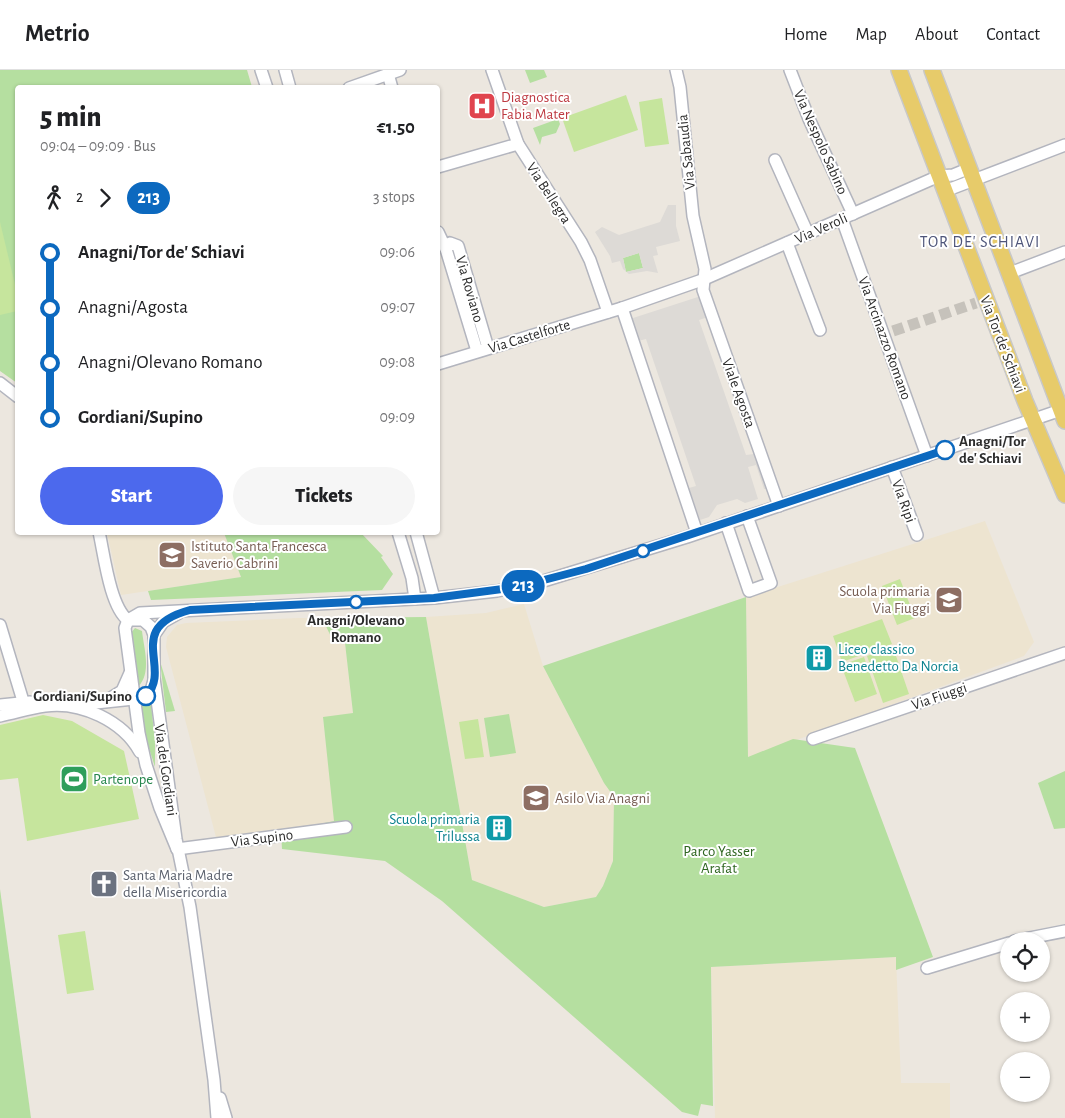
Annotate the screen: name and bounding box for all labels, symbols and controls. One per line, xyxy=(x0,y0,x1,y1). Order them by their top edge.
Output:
text: Metrio xyxy=(25,22,90,46)
text: Home xyxy=(784,26,827,44)
text: Map xyxy=(855,26,887,44)
text: About xyxy=(915,26,958,44)
text: Contact xyxy=(986,26,1040,44)
street label: Via Nespolo Sabino xyxy=(791,88,850,197)
place label: Diagnostica Fabia Mater xyxy=(501,90,570,122)
hospital icon: Diagnostica Fabia Mater xyxy=(467,91,497,121)
text: 5 min xyxy=(40,104,102,132)
street label: Via Sabaudia xyxy=(675,113,698,190)
text: €1.50 xyxy=(377,118,415,137)
text: 09:04 – 09:09 · Bus xyxy=(40,138,156,154)
street label: Via Bellegra xyxy=(523,160,574,227)
icon: walk xyxy=(40,184,68,212)
icon: forward xyxy=(91,184,119,212)
text: 2 xyxy=(76,189,83,205)
text: 213 xyxy=(137,189,160,207)
text: 3 stops xyxy=(373,189,415,205)
street label: Via Veroli xyxy=(793,210,850,247)
district label: TOR DE' SCHIAVI xyxy=(920,234,1040,250)
text: Anagni/Tor de' Schiavi xyxy=(78,243,245,262)
text: 09:06 xyxy=(379,244,415,260)
street label: Via Roviano xyxy=(453,254,486,324)
street label: Via Arcinazzo Romano xyxy=(855,275,914,402)
street label: Via Tor de' Schiavi xyxy=(977,294,1028,395)
text: Anagni/Agosta xyxy=(78,298,188,317)
text: 09:07 xyxy=(380,299,415,315)
street label: Via Castelforte xyxy=(486,317,572,356)
text: Anagni/Olevano Romano xyxy=(78,353,263,372)
text: 09:08 xyxy=(379,354,415,370)
street label: Viale Agosta xyxy=(719,356,758,430)
text: Gordiani/Supino xyxy=(78,408,203,427)
text: 09:09 xyxy=(379,409,415,425)
place label: Anagni/Tor de' Schiavi xyxy=(959,434,1027,466)
marker: Anagni/Tor de' Schiavi xyxy=(935,440,955,460)
button: Start xyxy=(40,467,223,525)
button: Tickets xyxy=(233,467,415,525)
street label: Via Ripi xyxy=(889,478,918,525)
place label: Istituto Santa Francesca Saverio Cabrini xyxy=(191,539,327,571)
school or university icon: Istituto Santa Francesca Saverio Cabrini xyxy=(157,540,187,570)
unlabelled marker xyxy=(636,544,650,558)
line badge: 213 xyxy=(494,570,552,602)
text: 213 xyxy=(512,577,534,595)
place label: Scuola primaria Via Fiuggi xyxy=(839,584,930,616)
school or university icon: Scuola primaria Via Fiuggi xyxy=(934,585,964,615)
marker: Anagni/Olevano Romano xyxy=(349,595,363,609)
place label: Anagni/Olevano Romano xyxy=(307,613,405,645)
place label: Liceo classico Benedetto Da Norcia xyxy=(838,642,959,674)
building icon: Liceo classico Benedetto Da Norcia xyxy=(804,643,834,673)
street label: Via Fiuggi xyxy=(910,680,969,713)
marker: Gordiani/Supino xyxy=(136,686,156,706)
place label: Gordiani/Supino xyxy=(33,689,132,704)
street label: Via dei Gordiani xyxy=(152,723,179,817)
sports icon: Partenope xyxy=(59,764,89,794)
place label: Partenope xyxy=(93,772,153,787)
school or university icon: Asilo Via Anagni xyxy=(521,783,551,813)
place label: Asilo Via Anagni xyxy=(555,791,650,806)
place label: Scuola primaria Trilussa xyxy=(389,812,480,844)
building icon: Scuola primaria Trilussa xyxy=(484,813,514,843)
street label: Via Supino xyxy=(230,827,294,850)
park label: Parco Yasser Arafat xyxy=(683,844,755,876)
place label: Santa Maria Madre della Misericordia xyxy=(123,868,233,900)
church icon: Santa Maria Madre della Misericordia xyxy=(89,869,119,899)
map controls xyxy=(1000,932,1050,1102)
button: locate xyxy=(1000,932,1050,982)
button: + xyxy=(1000,992,1050,1042)
button: − xyxy=(1000,1052,1050,1102)

